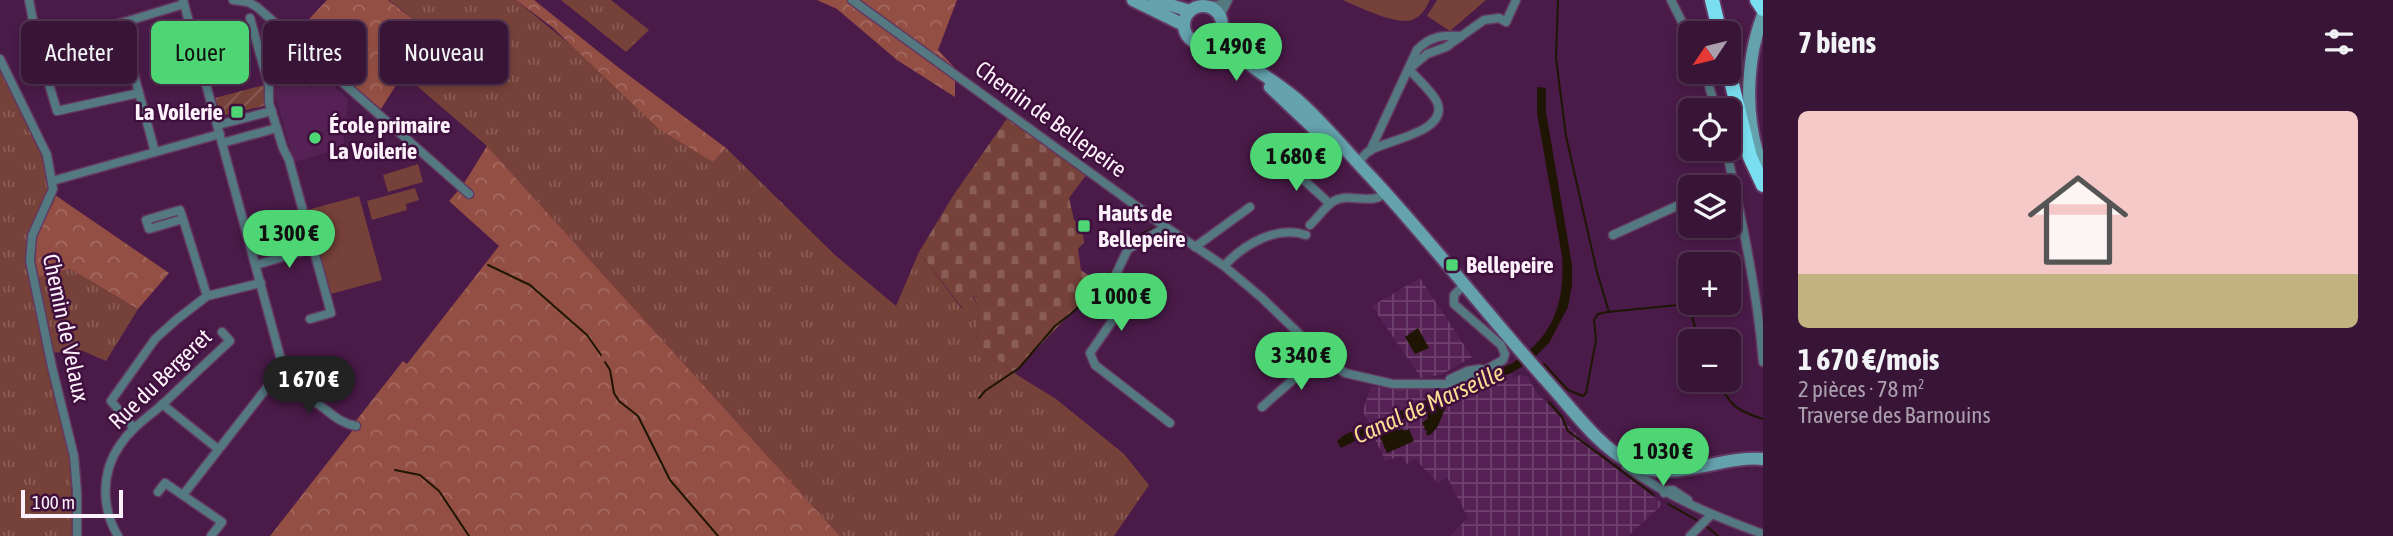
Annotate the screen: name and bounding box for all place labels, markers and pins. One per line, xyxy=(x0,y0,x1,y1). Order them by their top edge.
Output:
pin: 1 490 € xyxy=(1171,24,1301,83)
place label: La Voilerie xyxy=(135,99,223,125)
marker: La Voilerie xyxy=(229,104,245,120)
place label: École primaire La Voilerie xyxy=(329,112,450,164)
marker: École primaire La Voilerie xyxy=(307,130,323,146)
pin: 1 680 € xyxy=(1231,134,1361,193)
place label: Hauts de Bellepeire xyxy=(1098,200,1186,252)
pin: 1 300 € xyxy=(224,210,354,270)
marker: Hauts de Bellepeire xyxy=(1076,218,1092,234)
place label: Bellepeire xyxy=(1466,252,1554,278)
marker: Bellepeire xyxy=(1444,257,1460,273)
pin: 1 000 € xyxy=(1056,274,1186,333)
pin: 3 340 € xyxy=(1236,332,1366,392)
pin: 1 670 € xyxy=(244,356,374,416)
pin: 1 030 € xyxy=(1598,428,1728,488)

